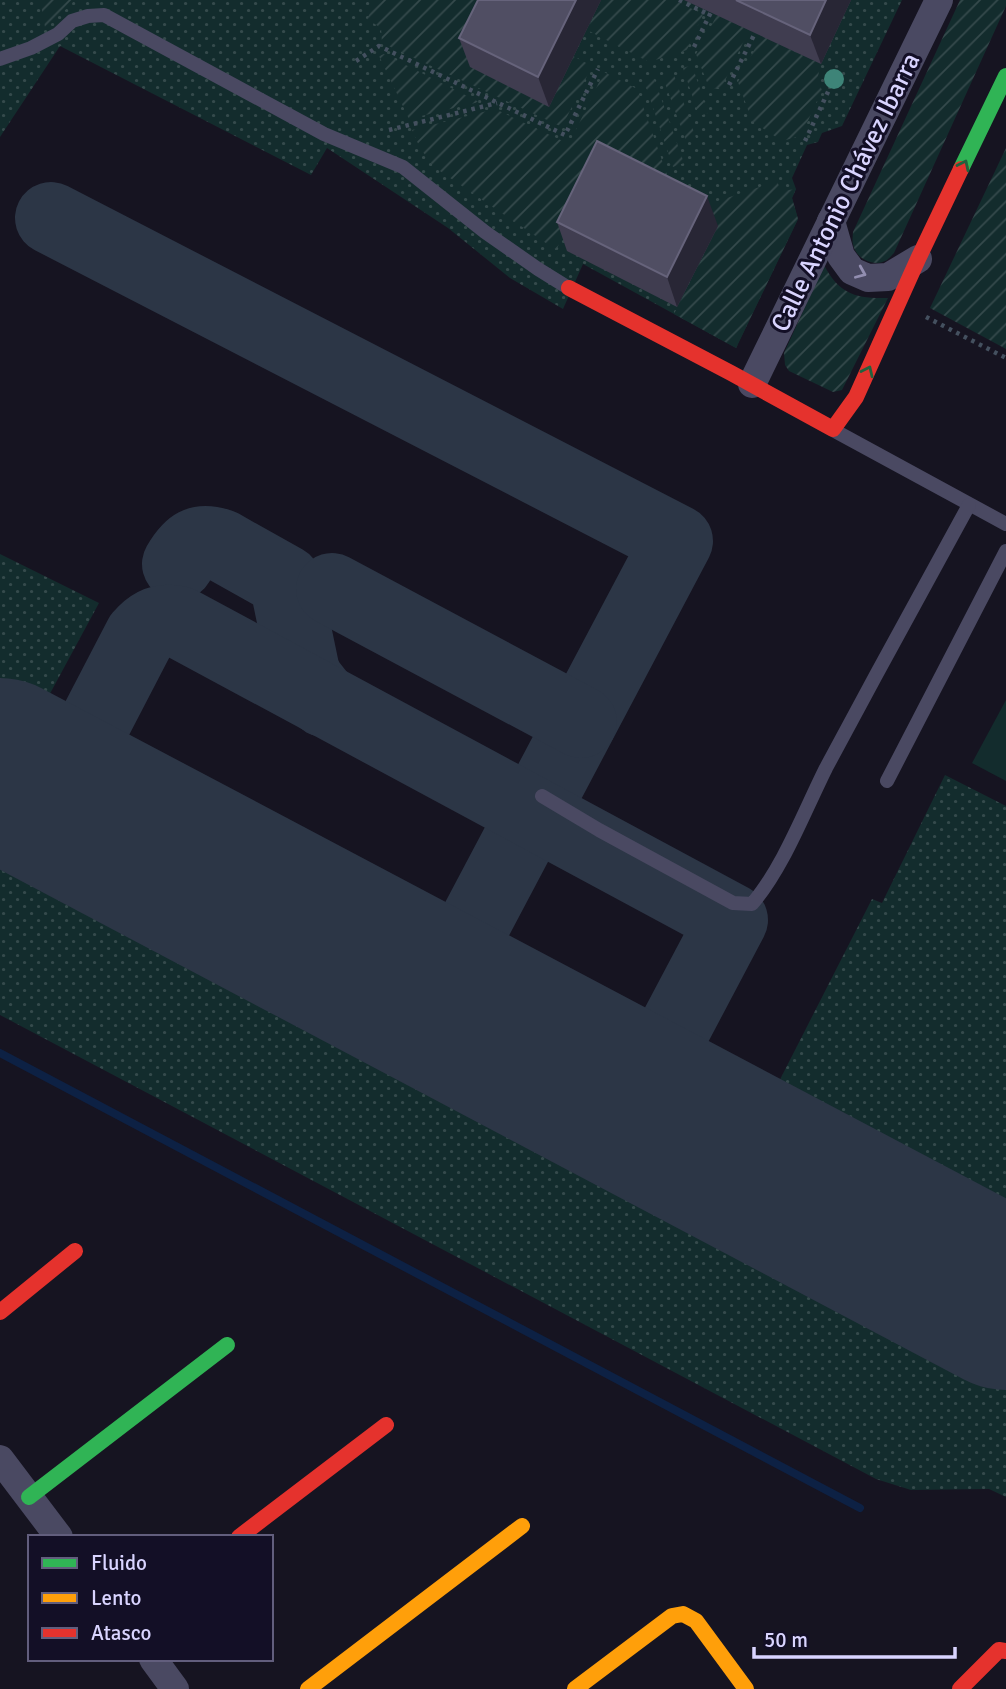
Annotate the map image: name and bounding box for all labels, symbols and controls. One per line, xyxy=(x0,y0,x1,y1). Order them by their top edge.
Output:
street label: Calle Antonio Chávez Ibarra xyxy=(764,48,927,337)
one-way arrow xyxy=(955,160,969,172)
one-way arrow xyxy=(854,265,866,279)
one-way arrow xyxy=(860,366,874,378)
legend xyxy=(28,1535,273,1661)
text: Fluido xyxy=(91,1550,147,1576)
text: Lento xyxy=(91,1585,141,1611)
scale bar xyxy=(754,1616,955,1660)
text: Atasco xyxy=(91,1620,151,1646)
text: 50 m xyxy=(764,1627,808,1653)

